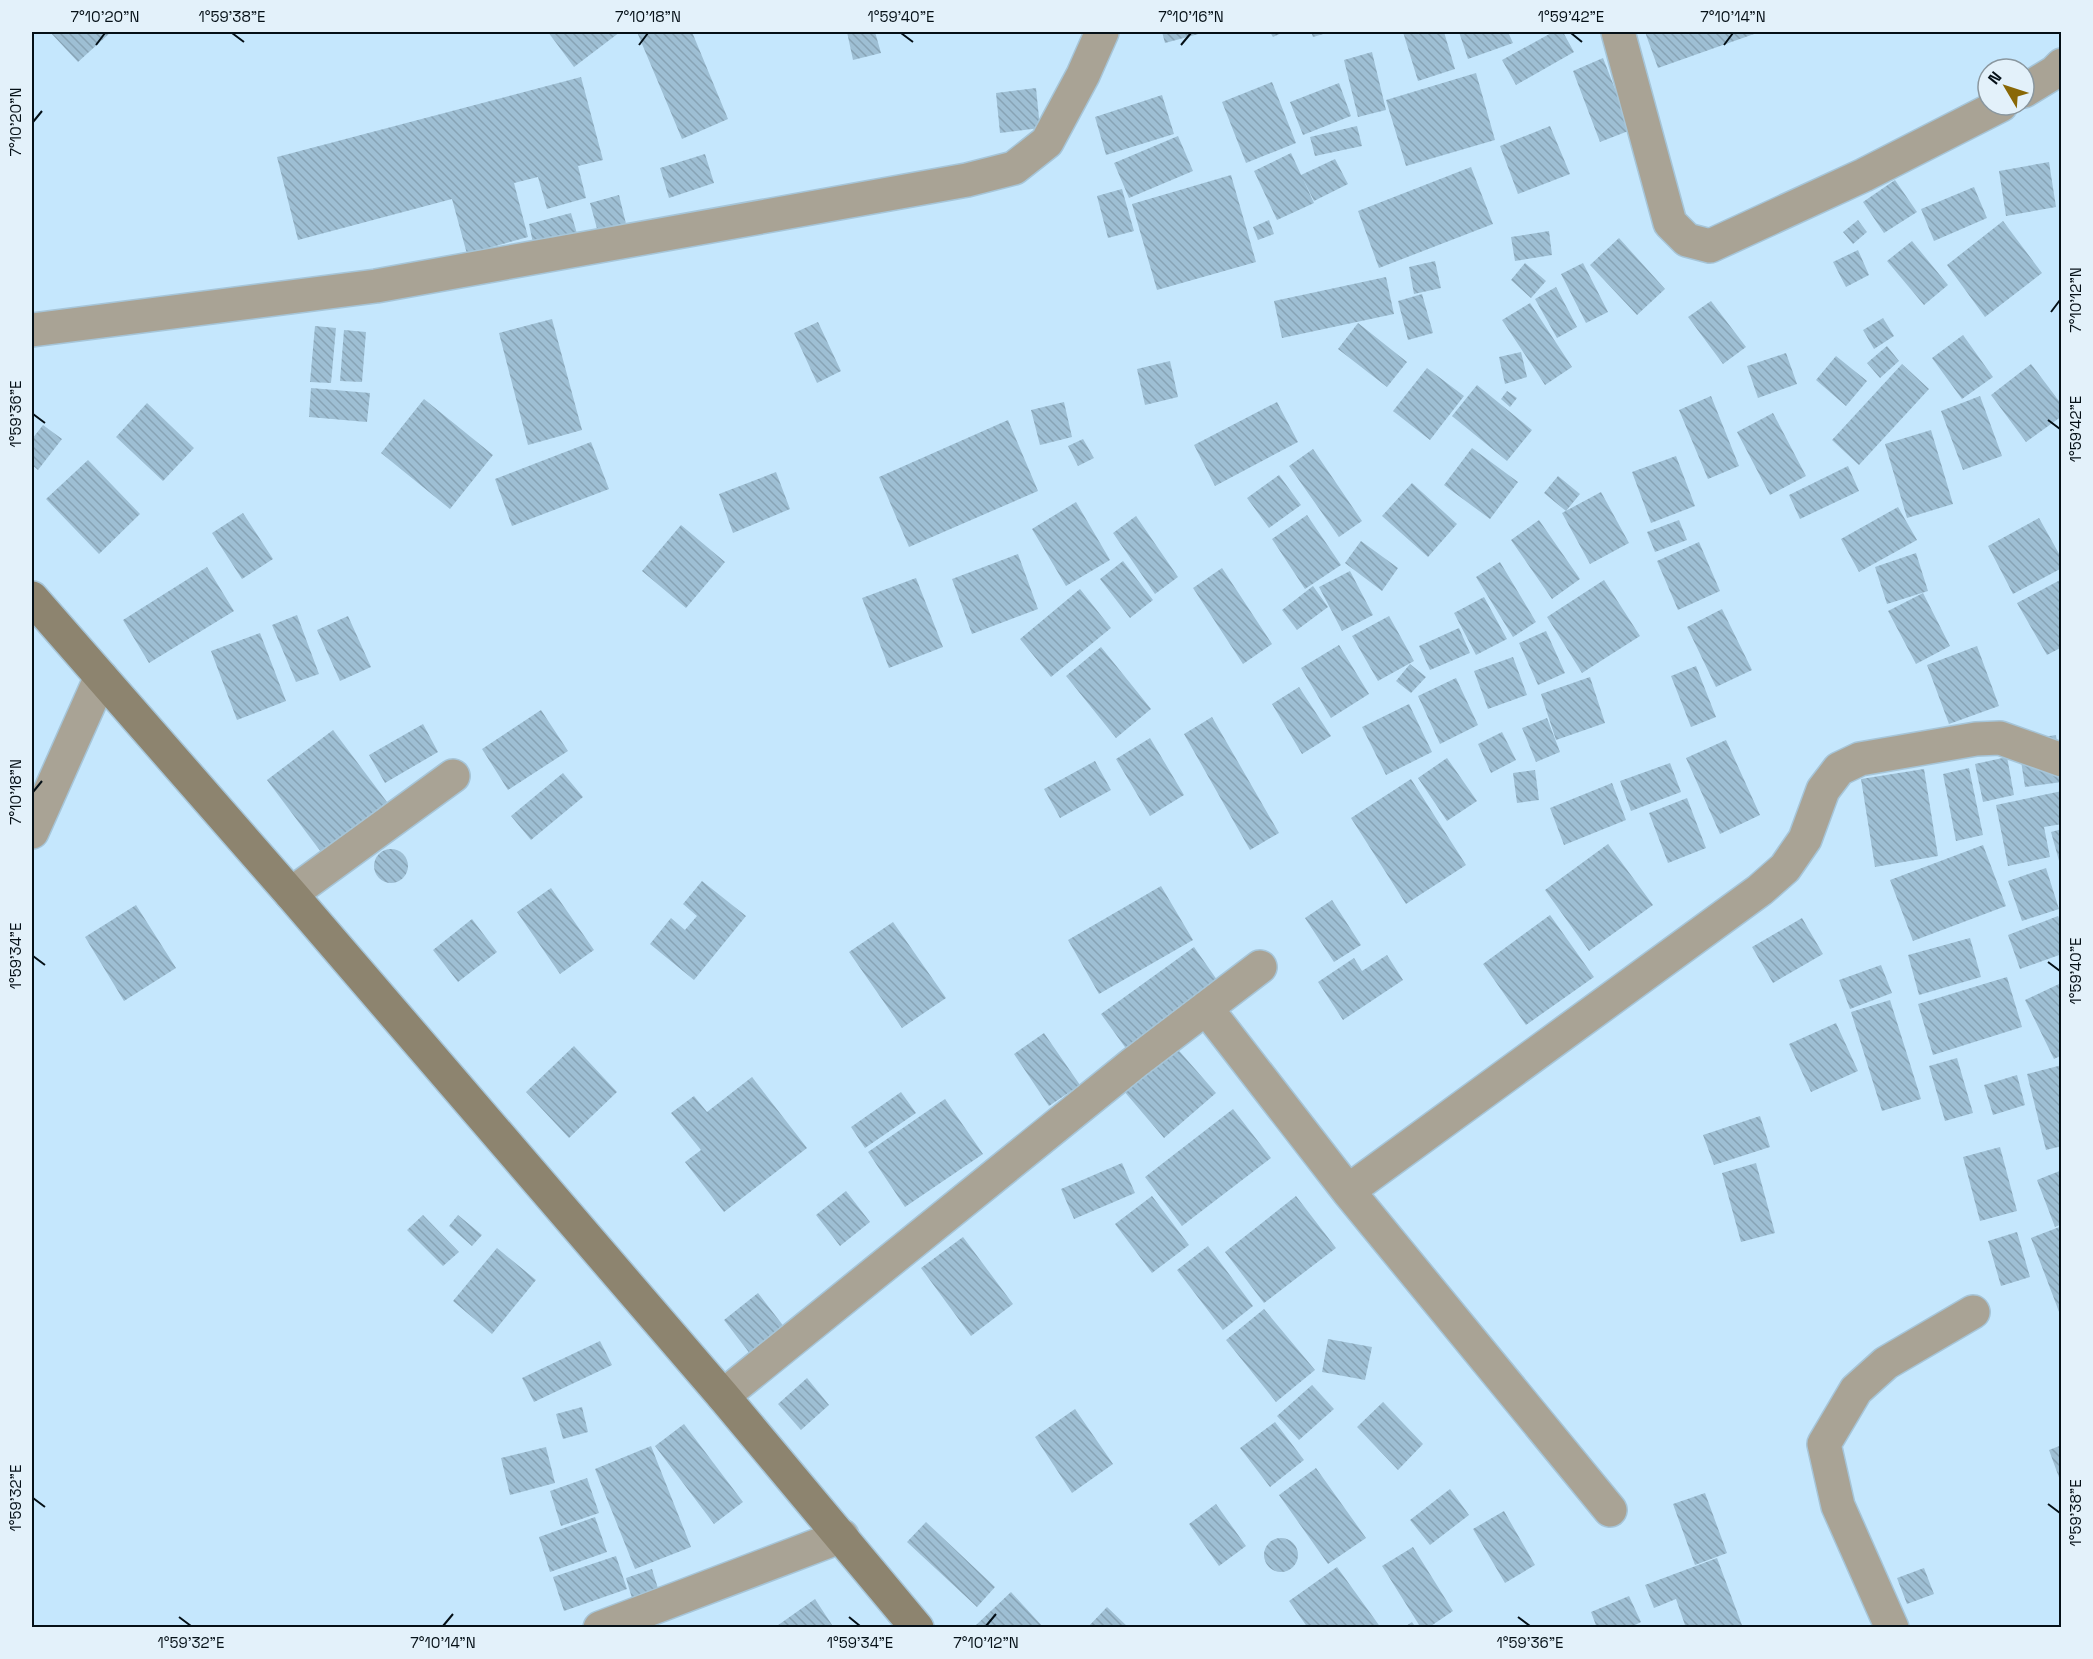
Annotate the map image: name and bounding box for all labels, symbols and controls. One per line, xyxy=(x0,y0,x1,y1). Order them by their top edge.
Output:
text: 7°10'20"N xyxy=(71,7,139,26)
text: 1°59'38"E xyxy=(198,7,266,26)
text: 7°10'18"N xyxy=(615,7,681,26)
text: 1°59'40"E xyxy=(867,7,935,26)
text: 7°10'16"N xyxy=(1158,7,1224,26)
text: 1°59'42"E xyxy=(1538,7,1604,26)
text: 7°10'14"N xyxy=(1700,7,1766,26)
north arrow xyxy=(1976,57,2036,117)
text: N xyxy=(1983,67,2006,89)
text: 7°10'20"N xyxy=(6,88,25,156)
text: 7°10'12"N xyxy=(2066,267,2085,333)
text: 1°59'36"E xyxy=(6,381,25,447)
text: 1°59'42"E xyxy=(2066,396,2085,462)
text: 7°10'18"N xyxy=(6,759,25,825)
text: 1°59'34"E xyxy=(6,923,25,989)
text: 1°59'40"E xyxy=(2066,937,2085,1005)
text: 1°59'32"E xyxy=(6,1465,25,1531)
text: 1°59'38"E xyxy=(2066,1479,2085,1547)
text: 1°59'32"E xyxy=(158,1633,224,1652)
text: 7°10'14"N xyxy=(410,1633,476,1652)
text: 1°59'34"E xyxy=(827,1633,893,1652)
text: 7°10'12"N xyxy=(953,1633,1019,1652)
text: 1°59'36"E xyxy=(1497,1633,1563,1652)

